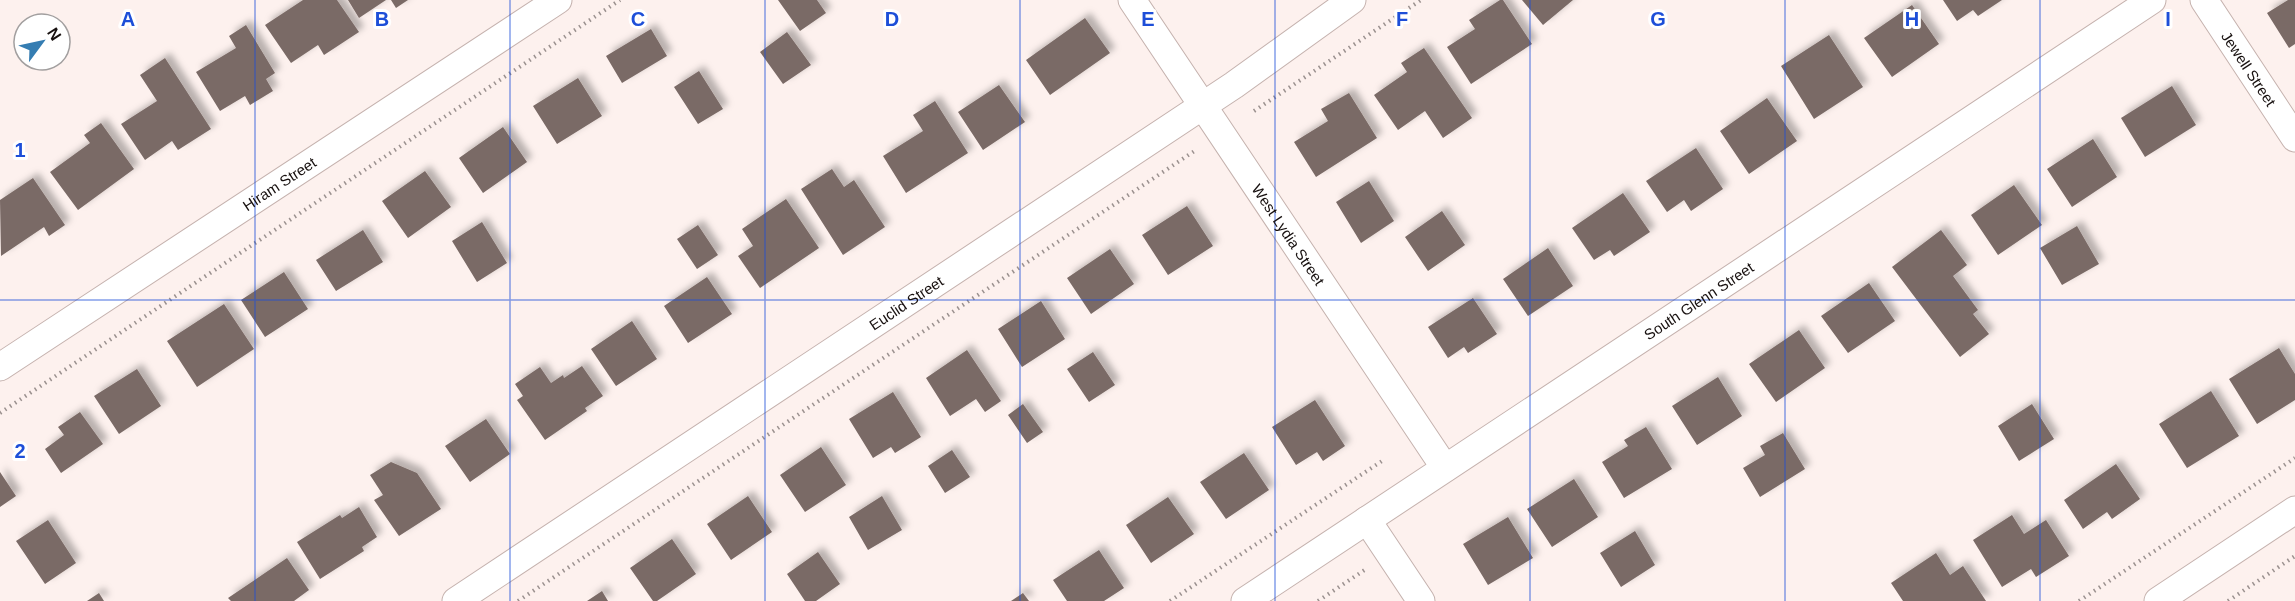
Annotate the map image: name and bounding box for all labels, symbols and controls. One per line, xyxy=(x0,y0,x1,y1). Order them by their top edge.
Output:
text: A xyxy=(121,8,135,30)
text: B xyxy=(375,8,389,30)
text: C xyxy=(631,8,645,30)
text: D xyxy=(885,8,899,30)
text: E xyxy=(1141,8,1155,30)
text: F xyxy=(1396,8,1408,30)
text: G xyxy=(1650,8,1666,30)
text: H xyxy=(1905,8,1919,30)
text: I xyxy=(2165,8,2171,30)
north arrow xyxy=(12,12,72,72)
text: N xyxy=(44,25,64,44)
street label: Jewell Street xyxy=(2218,28,2280,110)
text: 1 xyxy=(14,139,26,161)
street label: Hiram Street xyxy=(239,153,320,214)
street label: West Lydia Street xyxy=(1249,181,1329,289)
street label: South Glenn Street xyxy=(1641,258,1757,343)
street label: Euclid Street xyxy=(866,271,947,333)
text: 2 xyxy=(14,440,26,462)

